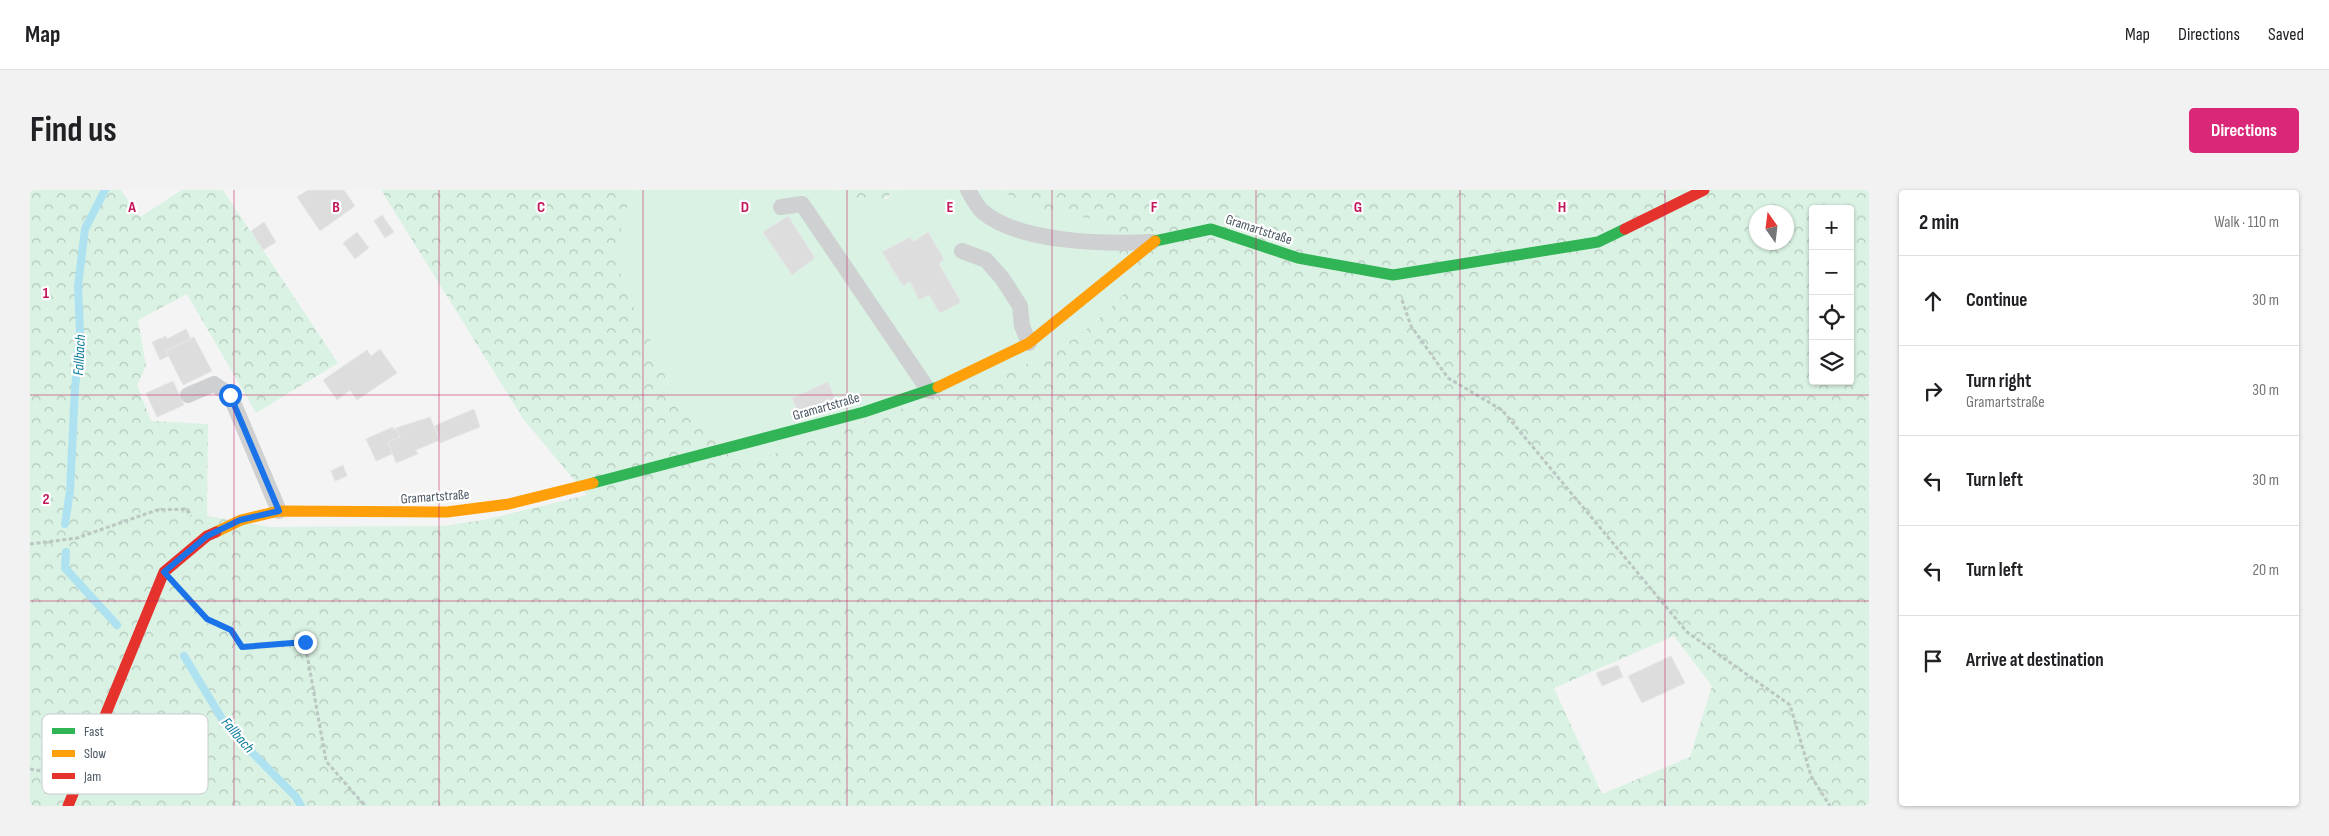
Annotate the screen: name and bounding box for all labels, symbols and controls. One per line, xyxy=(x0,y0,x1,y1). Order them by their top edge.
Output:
text: Map xyxy=(25,20,60,49)
text: Map xyxy=(2125,24,2150,45)
text: Directions xyxy=(2178,24,2240,45)
text: Saved xyxy=(2268,24,2304,45)
button: Directions xyxy=(2189,108,2299,153)
text: Find us xyxy=(30,109,117,152)
text: A xyxy=(127,198,136,217)
text: B xyxy=(332,198,340,217)
text: C xyxy=(537,198,545,217)
text: D xyxy=(741,198,749,217)
text: E xyxy=(947,198,954,217)
text: F xyxy=(1151,198,1158,217)
text: G xyxy=(1354,198,1362,217)
text: H xyxy=(1558,198,1566,217)
north arrow xyxy=(1749,205,1794,250)
map controls xyxy=(1809,205,1854,385)
button: + xyxy=(1809,205,1854,250)
text: 2 min xyxy=(1919,210,1959,235)
street label: Gramartstraße xyxy=(1223,211,1294,248)
text: Walk · 110 m xyxy=(2214,213,2279,232)
button: − xyxy=(1809,250,1854,295)
text: 1 xyxy=(43,284,50,303)
icon: ahead xyxy=(1919,287,1947,315)
text: Continue xyxy=(1966,289,2027,312)
text: 30 m xyxy=(2252,291,2279,310)
button: locate xyxy=(1809,295,1854,340)
water label: Fallbach xyxy=(69,334,90,376)
button: layers xyxy=(1809,340,1854,385)
text: Turn right xyxy=(1966,370,2031,393)
icon: right xyxy=(1919,377,1947,405)
text: 30 m xyxy=(2252,381,2279,400)
route start xyxy=(219,384,242,407)
street label: Gramartstraße xyxy=(791,389,862,424)
text: Gramartstraße xyxy=(1966,393,2045,412)
icon: left xyxy=(1919,467,1947,495)
text: Turn left xyxy=(1966,469,2023,492)
text: 30 m xyxy=(2252,471,2279,490)
street label: Gramartstraße xyxy=(400,486,470,507)
text: 2 xyxy=(42,490,50,509)
icon: left xyxy=(1919,557,1947,585)
text: Turn left xyxy=(1966,559,2023,582)
text: 20 m xyxy=(2252,561,2279,580)
route end xyxy=(294,631,317,654)
icon: arrive xyxy=(1919,647,1947,675)
text: Arrive at destination xyxy=(1966,649,2104,672)
legend xyxy=(42,714,208,794)
water label: Fallbach xyxy=(217,714,258,757)
text: Fast xyxy=(84,723,104,740)
text: Slow xyxy=(84,745,106,762)
text: Jam xyxy=(83,768,101,785)

